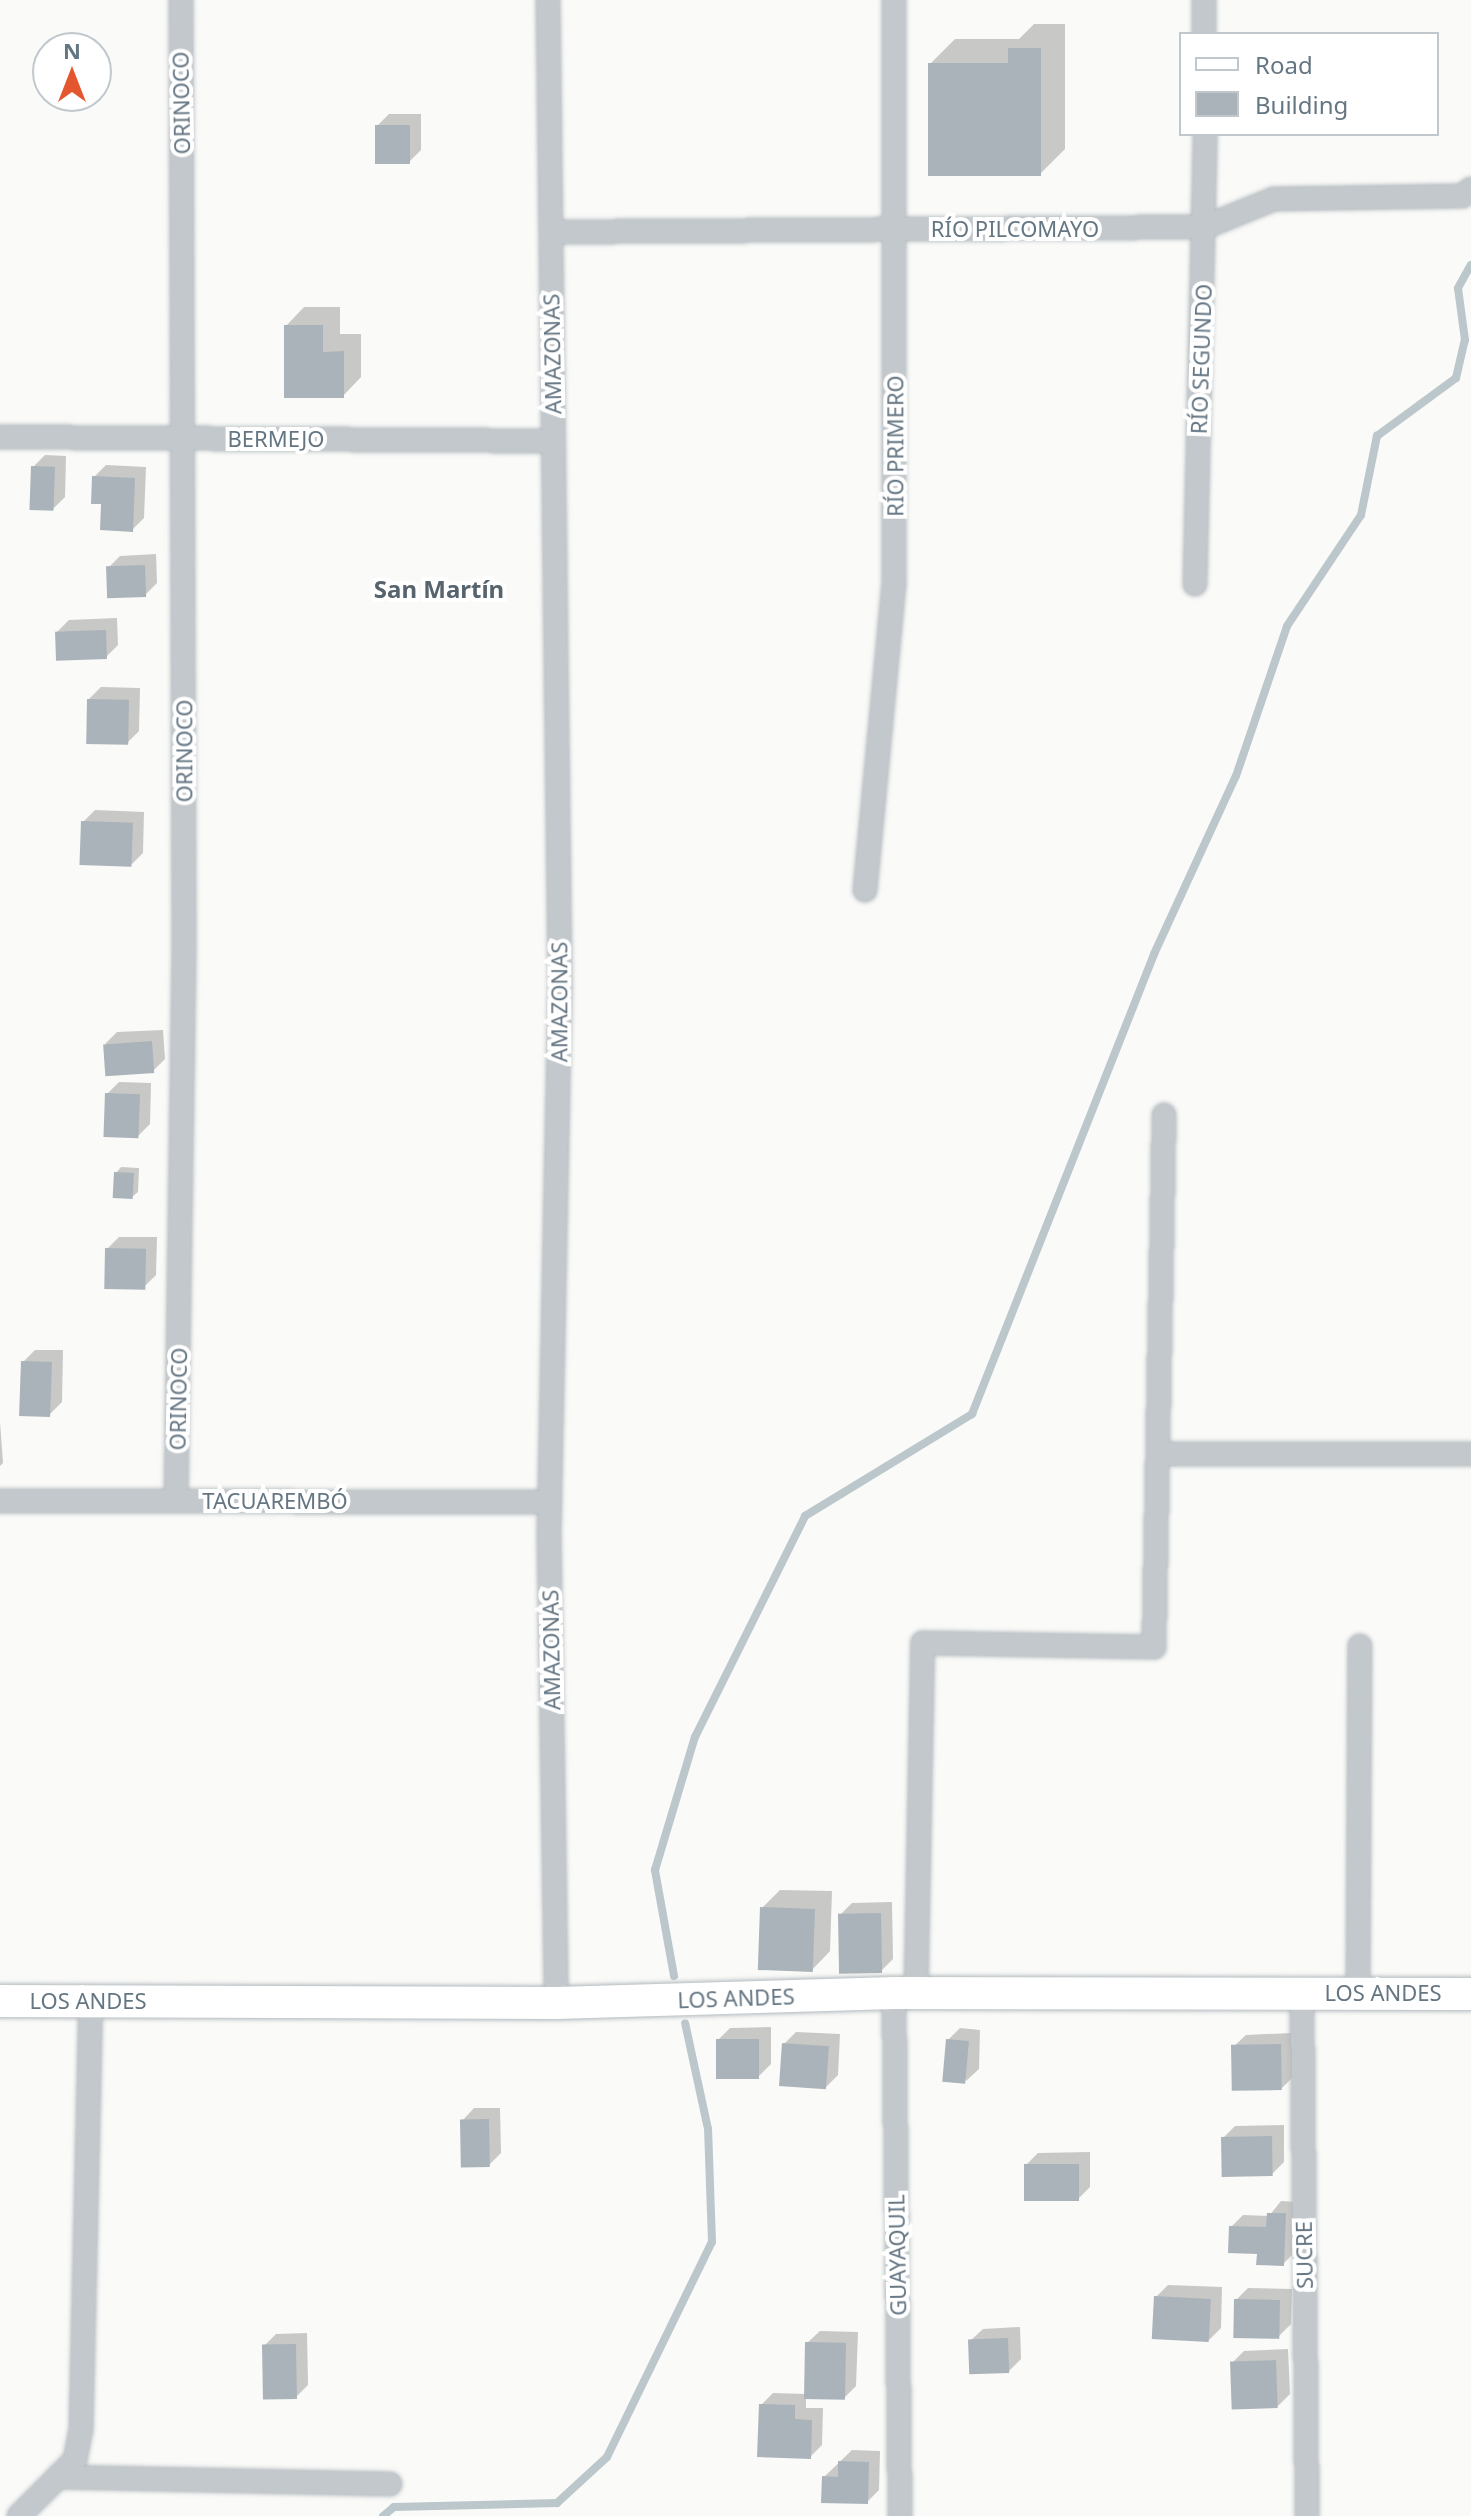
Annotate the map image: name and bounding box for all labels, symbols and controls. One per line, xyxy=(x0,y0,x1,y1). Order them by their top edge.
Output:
north arrow xyxy=(32,32,112,112)
legend xyxy=(1179,32,1439,136)
text: N xyxy=(63,35,81,65)
text: Road xyxy=(1255,48,1313,81)
street label: ORINOCO xyxy=(167,51,195,155)
text: Building xyxy=(1255,88,1348,121)
street label: RÍO PILCOMAYO xyxy=(931,216,1099,242)
street label: RÍO SEGUNDO xyxy=(1185,283,1217,435)
street label: AMAZONAS xyxy=(538,294,566,414)
street label: RÍO PRIMERO xyxy=(882,375,908,517)
street label: BERMEJO xyxy=(228,426,324,452)
district label: San Martín xyxy=(374,575,504,603)
street label: ORINOCO xyxy=(171,700,197,802)
street label: AMAZONAS xyxy=(546,942,572,1062)
street label: ORINOCO xyxy=(164,1347,192,1451)
street label: TACUAREMBÓ xyxy=(202,1488,348,1514)
street label: AMAZONAS xyxy=(537,1590,565,1710)
street label: LOS ANDES xyxy=(1324,1980,1442,2006)
street label: LOS ANDES xyxy=(677,1983,795,2013)
street label: LOS ANDES xyxy=(29,1988,147,2014)
street label: GUAYAQUIL xyxy=(883,2194,911,2316)
street label: SUCRE xyxy=(1290,2221,1318,2289)

